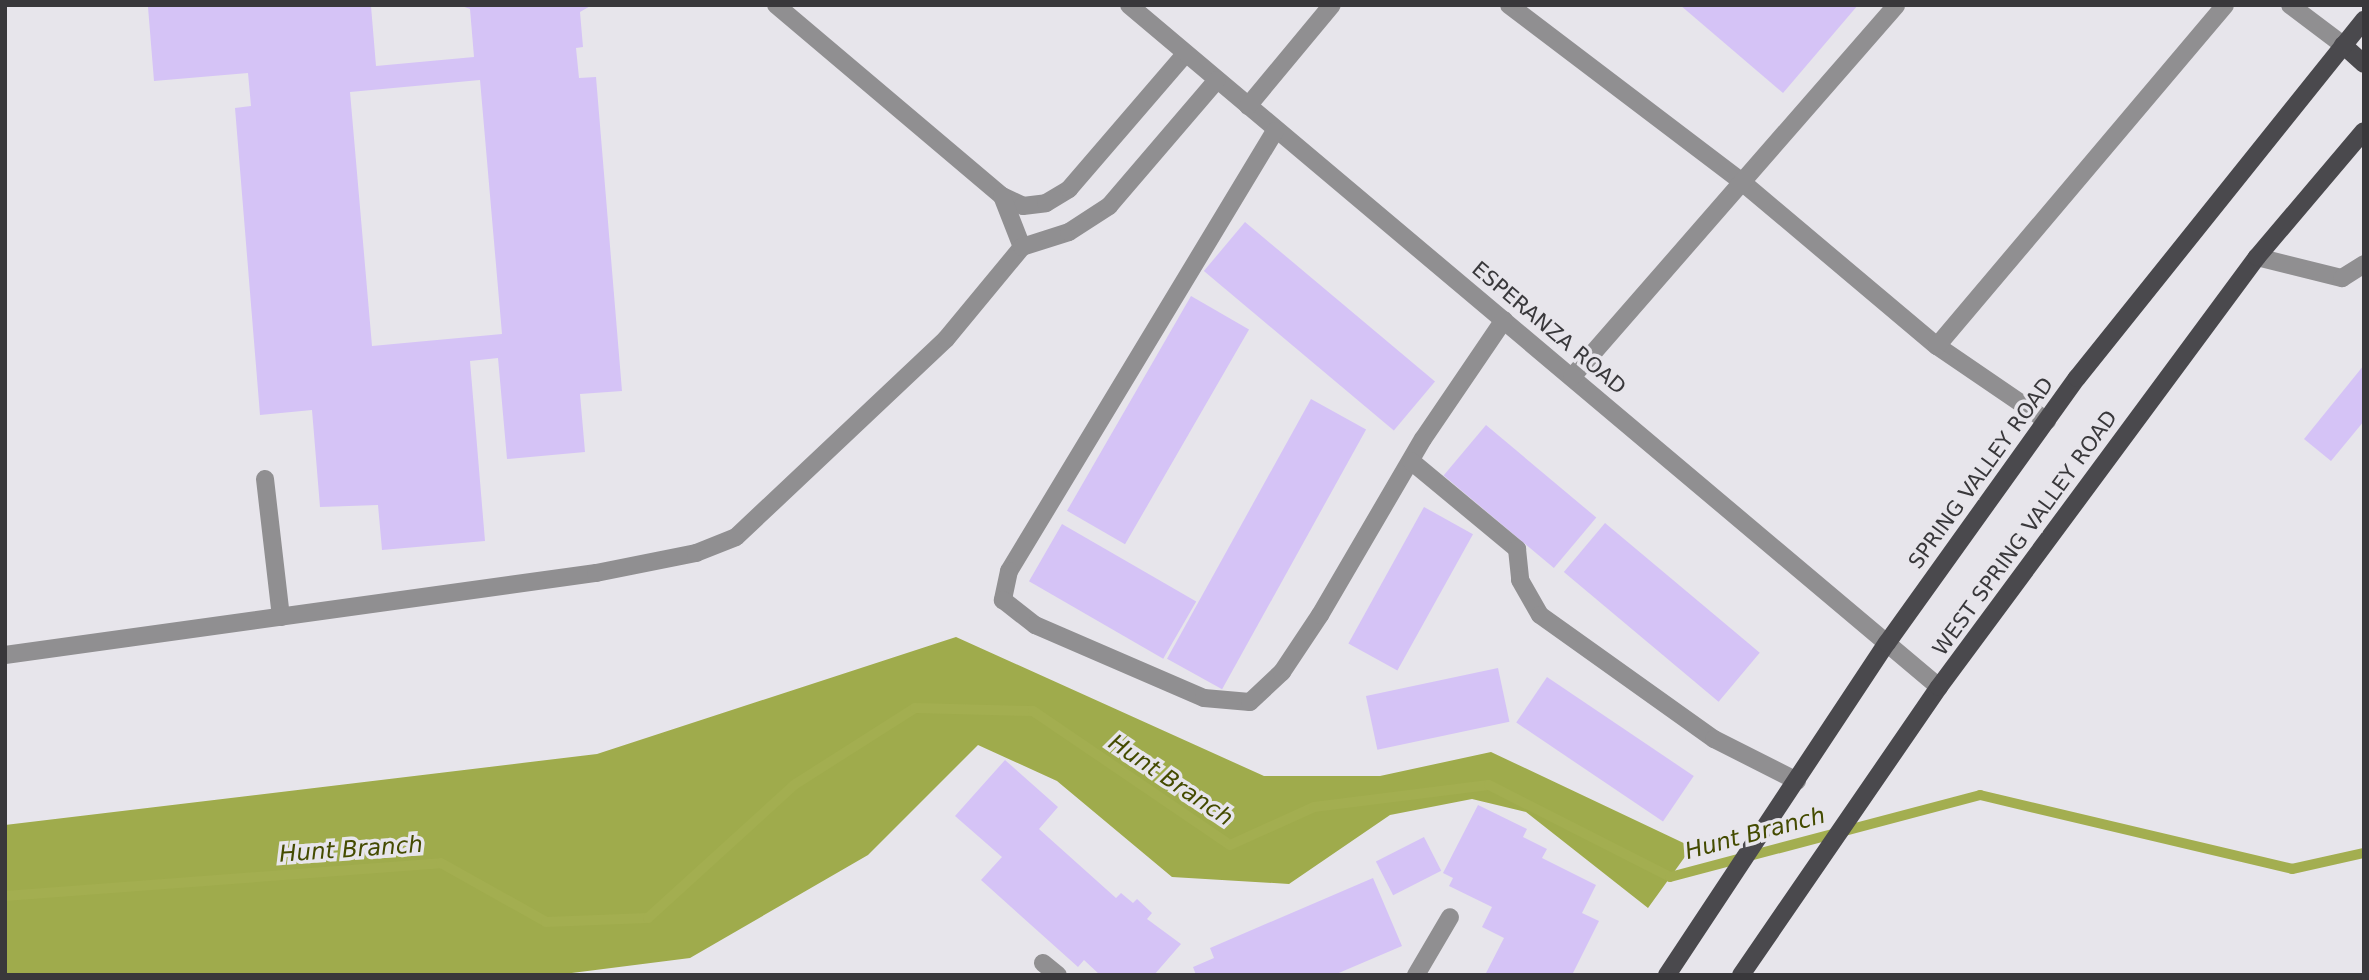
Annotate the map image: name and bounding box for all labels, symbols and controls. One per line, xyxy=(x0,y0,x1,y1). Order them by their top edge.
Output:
street label: ESPERANZA ROAD xyxy=(1467,256,1631,400)
street label: SPRING VALLEY ROAD xyxy=(1903,372,2059,574)
street label: WEST SPRING VALLEY ROAD xyxy=(1927,405,2123,661)
water label: Hunt Branch xyxy=(1104,728,1238,832)
water label: Hunt Branch xyxy=(1682,801,1828,865)
water label: Hunt Branch xyxy=(278,830,424,868)

